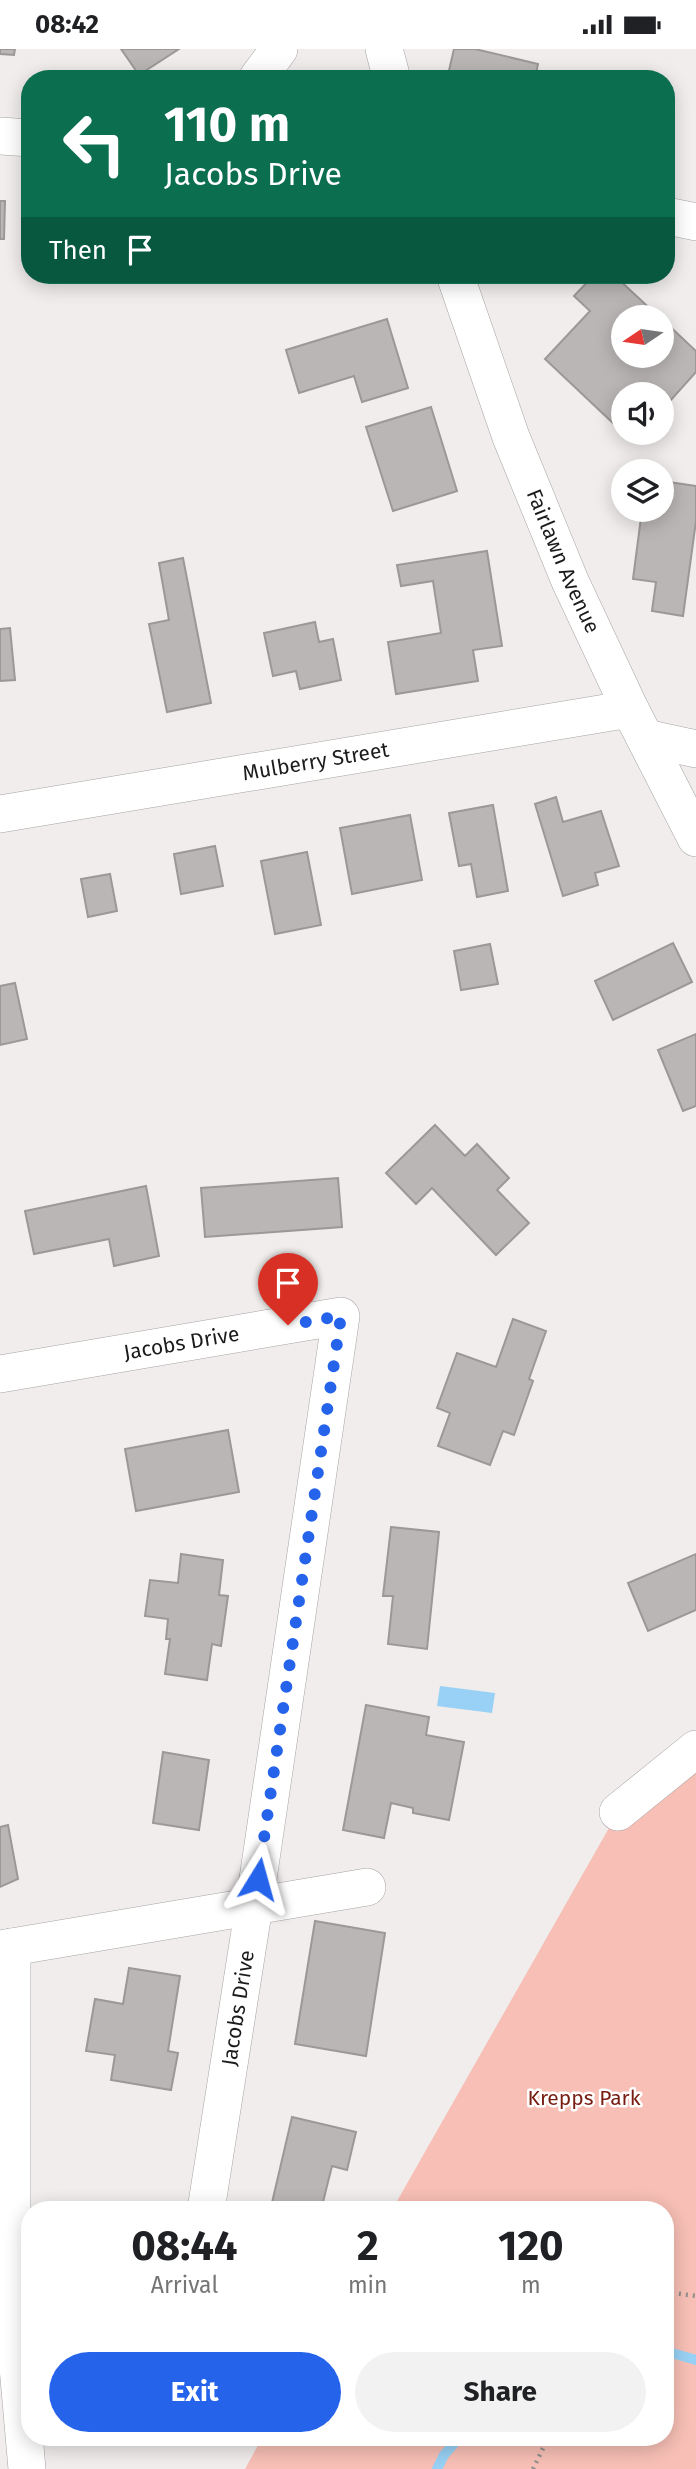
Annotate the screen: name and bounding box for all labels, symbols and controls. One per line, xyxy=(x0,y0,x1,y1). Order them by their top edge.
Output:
text: 08:42 xyxy=(35,9,99,40)
text: 110 m xyxy=(164,95,290,154)
icon: left xyxy=(49,98,140,189)
text: Jacobs Drive xyxy=(164,155,342,193)
icon: arrive xyxy=(121,231,159,269)
text: Then xyxy=(49,235,107,266)
north arrow xyxy=(611,305,674,367)
map controls xyxy=(611,305,674,522)
button: sound xyxy=(611,382,674,445)
button: layers xyxy=(611,459,674,522)
street label: Fairlawn Avenue xyxy=(521,485,606,637)
street label: Mulberry Street xyxy=(241,736,391,786)
pin xyxy=(258,1253,318,1325)
icon: arrive xyxy=(269,1264,307,1302)
street label: Jacobs Drive xyxy=(122,1321,241,1366)
position arrow xyxy=(221,1842,295,1916)
street label: Jacobs Drive xyxy=(216,1948,260,2068)
park label: Krepps Park xyxy=(528,2085,641,2111)
text: 08:44 xyxy=(131,2221,238,2271)
text: 2 xyxy=(357,2221,379,2271)
text: 120 xyxy=(498,2221,564,2271)
text: Arrival xyxy=(151,2271,218,2299)
text: min xyxy=(348,2271,388,2299)
text: m xyxy=(521,2271,541,2299)
button: Exit xyxy=(49,2352,341,2432)
button: Share xyxy=(355,2352,646,2432)

